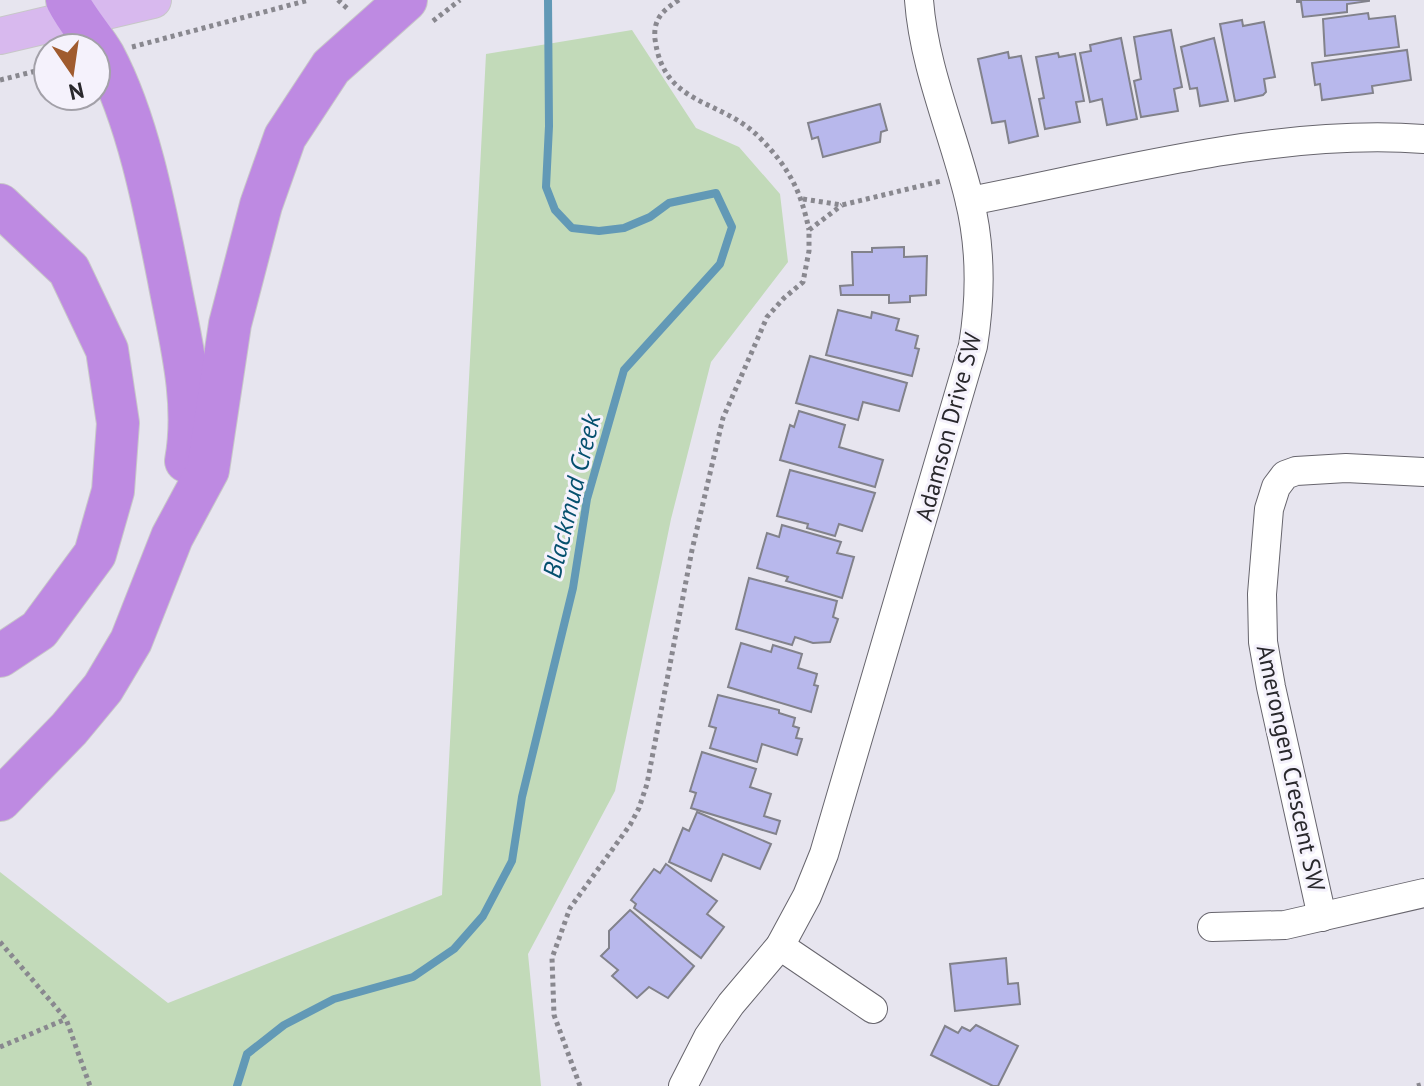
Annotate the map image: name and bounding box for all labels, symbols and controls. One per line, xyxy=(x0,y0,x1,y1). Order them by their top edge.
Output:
north arrow xyxy=(32,32,112,112)
text: N xyxy=(66,76,87,107)
street label: Adamson Drive SW xyxy=(908,329,988,525)
water label: Blackmud Creek xyxy=(535,409,608,581)
street label: Amerongen Crescent SW xyxy=(1250,642,1332,894)

